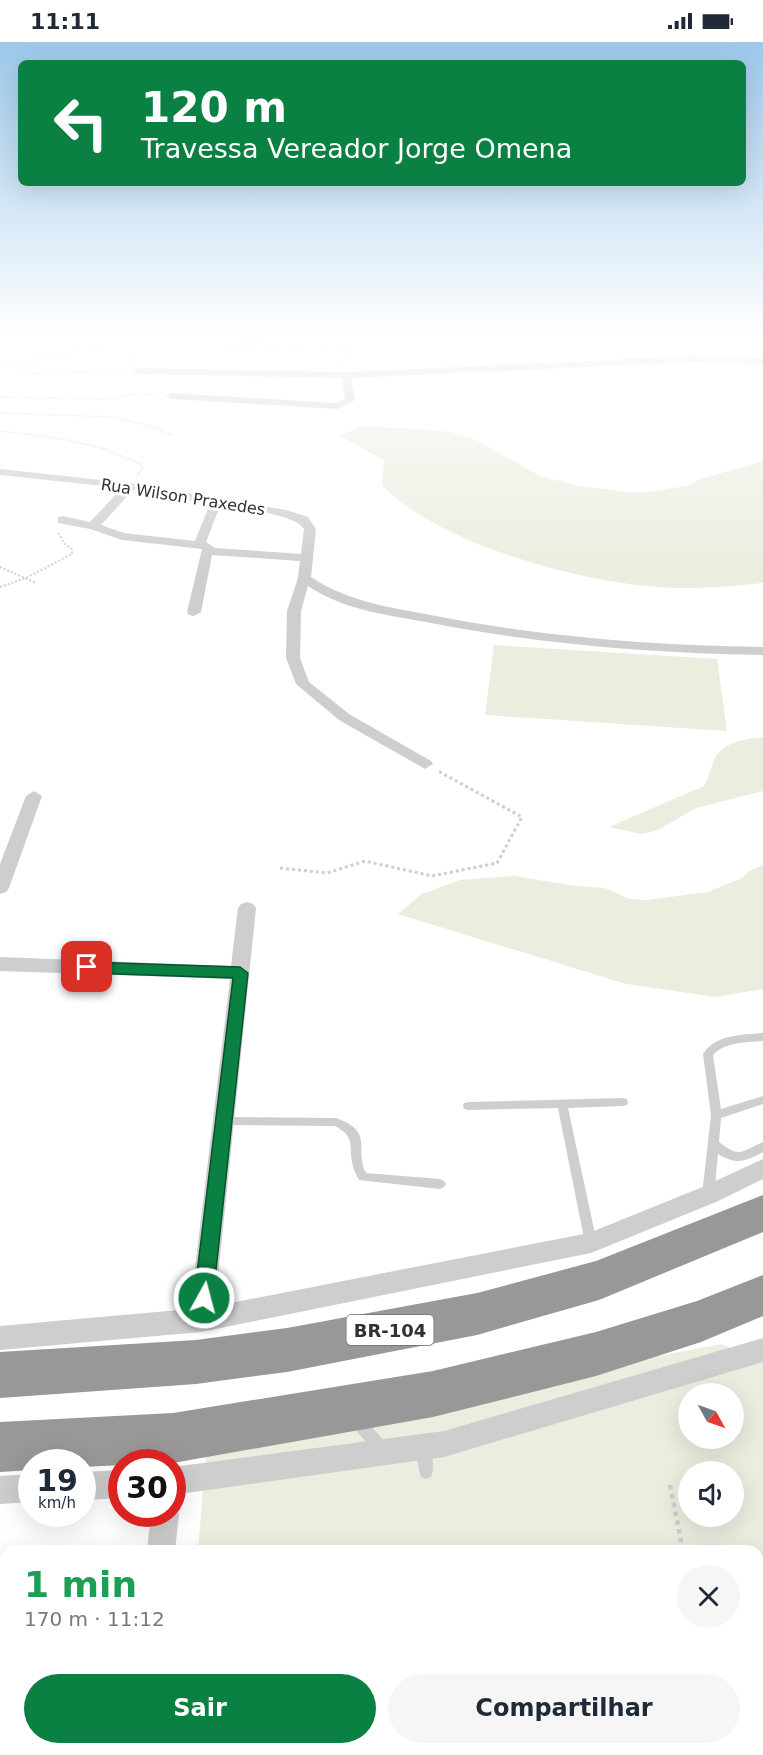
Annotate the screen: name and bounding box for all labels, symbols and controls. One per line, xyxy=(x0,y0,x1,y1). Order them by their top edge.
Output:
text: 11:11 xyxy=(30,9,100,34)
text: 120 m xyxy=(141,83,287,132)
icon: left xyxy=(42,84,120,162)
text: Travessa Vereador Jorge Omena xyxy=(141,133,572,164)
street label: Rua Wilson Praxedes xyxy=(100,475,266,519)
pin xyxy=(61,941,112,992)
icon: arrive xyxy=(70,950,103,983)
position arrow xyxy=(172,1266,236,1330)
road number: BR-104 xyxy=(346,1315,434,1345)
north arrow xyxy=(678,1383,744,1449)
map controls xyxy=(678,1383,744,1527)
speed limit sign: 30 xyxy=(108,1449,186,1527)
button: sound xyxy=(678,1461,744,1527)
text: 19 xyxy=(36,1463,78,1498)
text: km/h xyxy=(38,1494,76,1512)
text: 1 min xyxy=(24,1564,137,1605)
button: close xyxy=(677,1565,740,1628)
text: 170 m · 11:12 xyxy=(24,1607,165,1631)
button: Sair xyxy=(24,1674,376,1743)
button: Compartilhar xyxy=(388,1674,740,1743)

